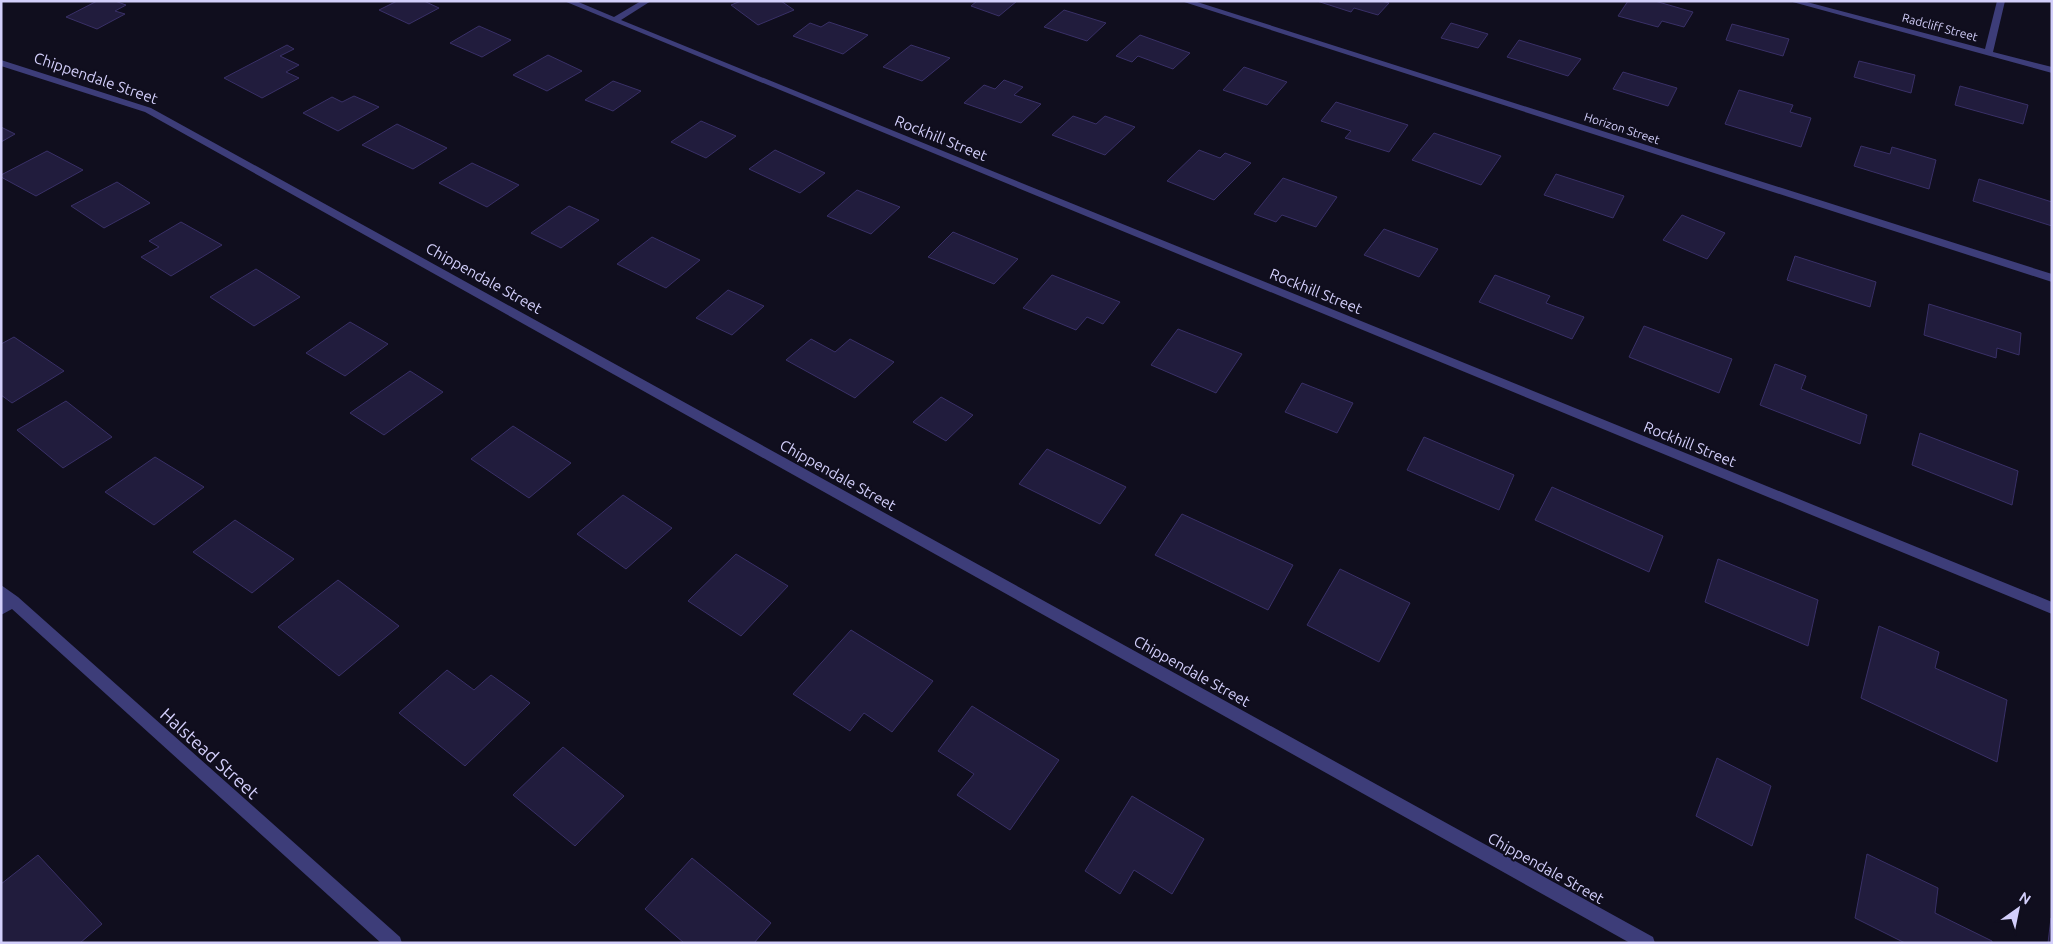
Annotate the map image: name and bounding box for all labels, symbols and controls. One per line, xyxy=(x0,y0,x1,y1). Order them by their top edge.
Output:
street label: Radcliff Street xyxy=(1901,11,1979,43)
street label: Chippendale Street xyxy=(32,49,160,107)
street label: Horizon Street xyxy=(1583,110,1662,146)
street label: Rockhill Street xyxy=(892,112,990,164)
street label: Chippendale Street xyxy=(423,239,545,317)
street label: Rockhill Street xyxy=(1267,265,1365,317)
street label: Rockhill Street xyxy=(1641,418,1739,470)
street label: Chippendale Street xyxy=(777,436,899,514)
street label: Chippendale Street xyxy=(1131,632,1253,710)
street label: Halstead Street xyxy=(157,704,263,802)
street label: Chippendale Street xyxy=(1485,829,1607,907)
north arrow xyxy=(1993,884,2043,934)
text: N xyxy=(2016,889,2034,908)

